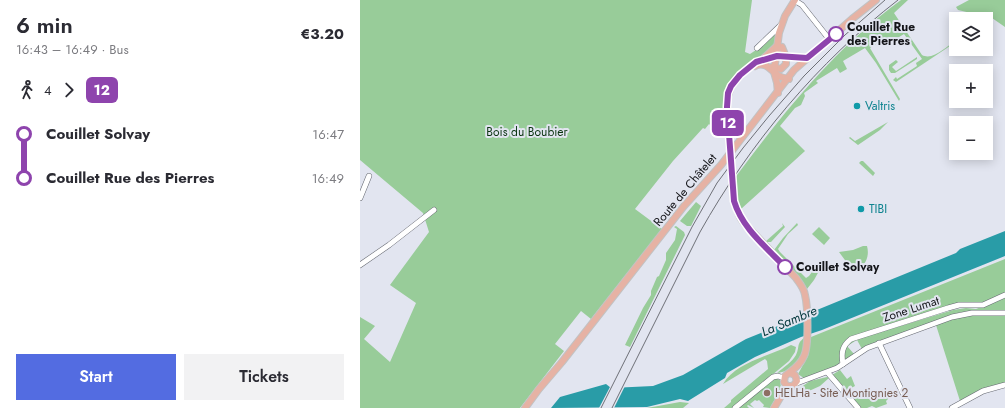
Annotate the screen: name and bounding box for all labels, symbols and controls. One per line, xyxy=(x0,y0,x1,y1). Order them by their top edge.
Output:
text: 6 min xyxy=(16,9,73,41)
map controls xyxy=(949,12,993,160)
button: layers xyxy=(949,12,993,56)
place label: Couillet Rue des Pierres xyxy=(847,18,915,50)
text: €3.20 xyxy=(300,23,344,45)
marker: Couillet Rue des Pierres xyxy=(828,26,844,42)
text: 16:43 – 16:49 · Bus xyxy=(16,40,129,59)
button: + xyxy=(949,64,993,108)
icon: walk xyxy=(16,79,38,101)
icon: forward xyxy=(58,79,80,101)
text: 12 xyxy=(94,80,110,100)
text: 4 xyxy=(44,81,52,100)
place label: Valtris xyxy=(865,97,895,115)
marker: Valtris xyxy=(852,101,862,111)
line badge: 12 xyxy=(710,110,746,136)
text: 12 xyxy=(720,113,736,133)
button: − xyxy=(949,116,993,160)
text: Couillet Solvay xyxy=(46,123,150,145)
park label: Bois du Boubier xyxy=(486,123,569,141)
text: 16:47 xyxy=(312,125,344,144)
street label: Route de Châtelet xyxy=(649,150,721,230)
text: Couillet Rue des Pierres xyxy=(46,167,214,189)
text: 16:49 xyxy=(312,169,344,188)
place label: TIBI xyxy=(869,200,887,218)
marker: TIBI xyxy=(856,204,866,214)
place label: Couillet Solvay xyxy=(796,258,880,276)
marker: Couillet Solvay xyxy=(777,259,793,275)
street label: Zone Lumat xyxy=(880,291,942,327)
water label: La Sambre xyxy=(758,301,820,341)
button: Start xyxy=(16,354,176,400)
button: Tickets xyxy=(184,354,344,400)
place label: HELHa - Site Montignies 2 xyxy=(775,384,908,402)
marker: HELHa - Site Montignies 2 xyxy=(762,388,772,398)

